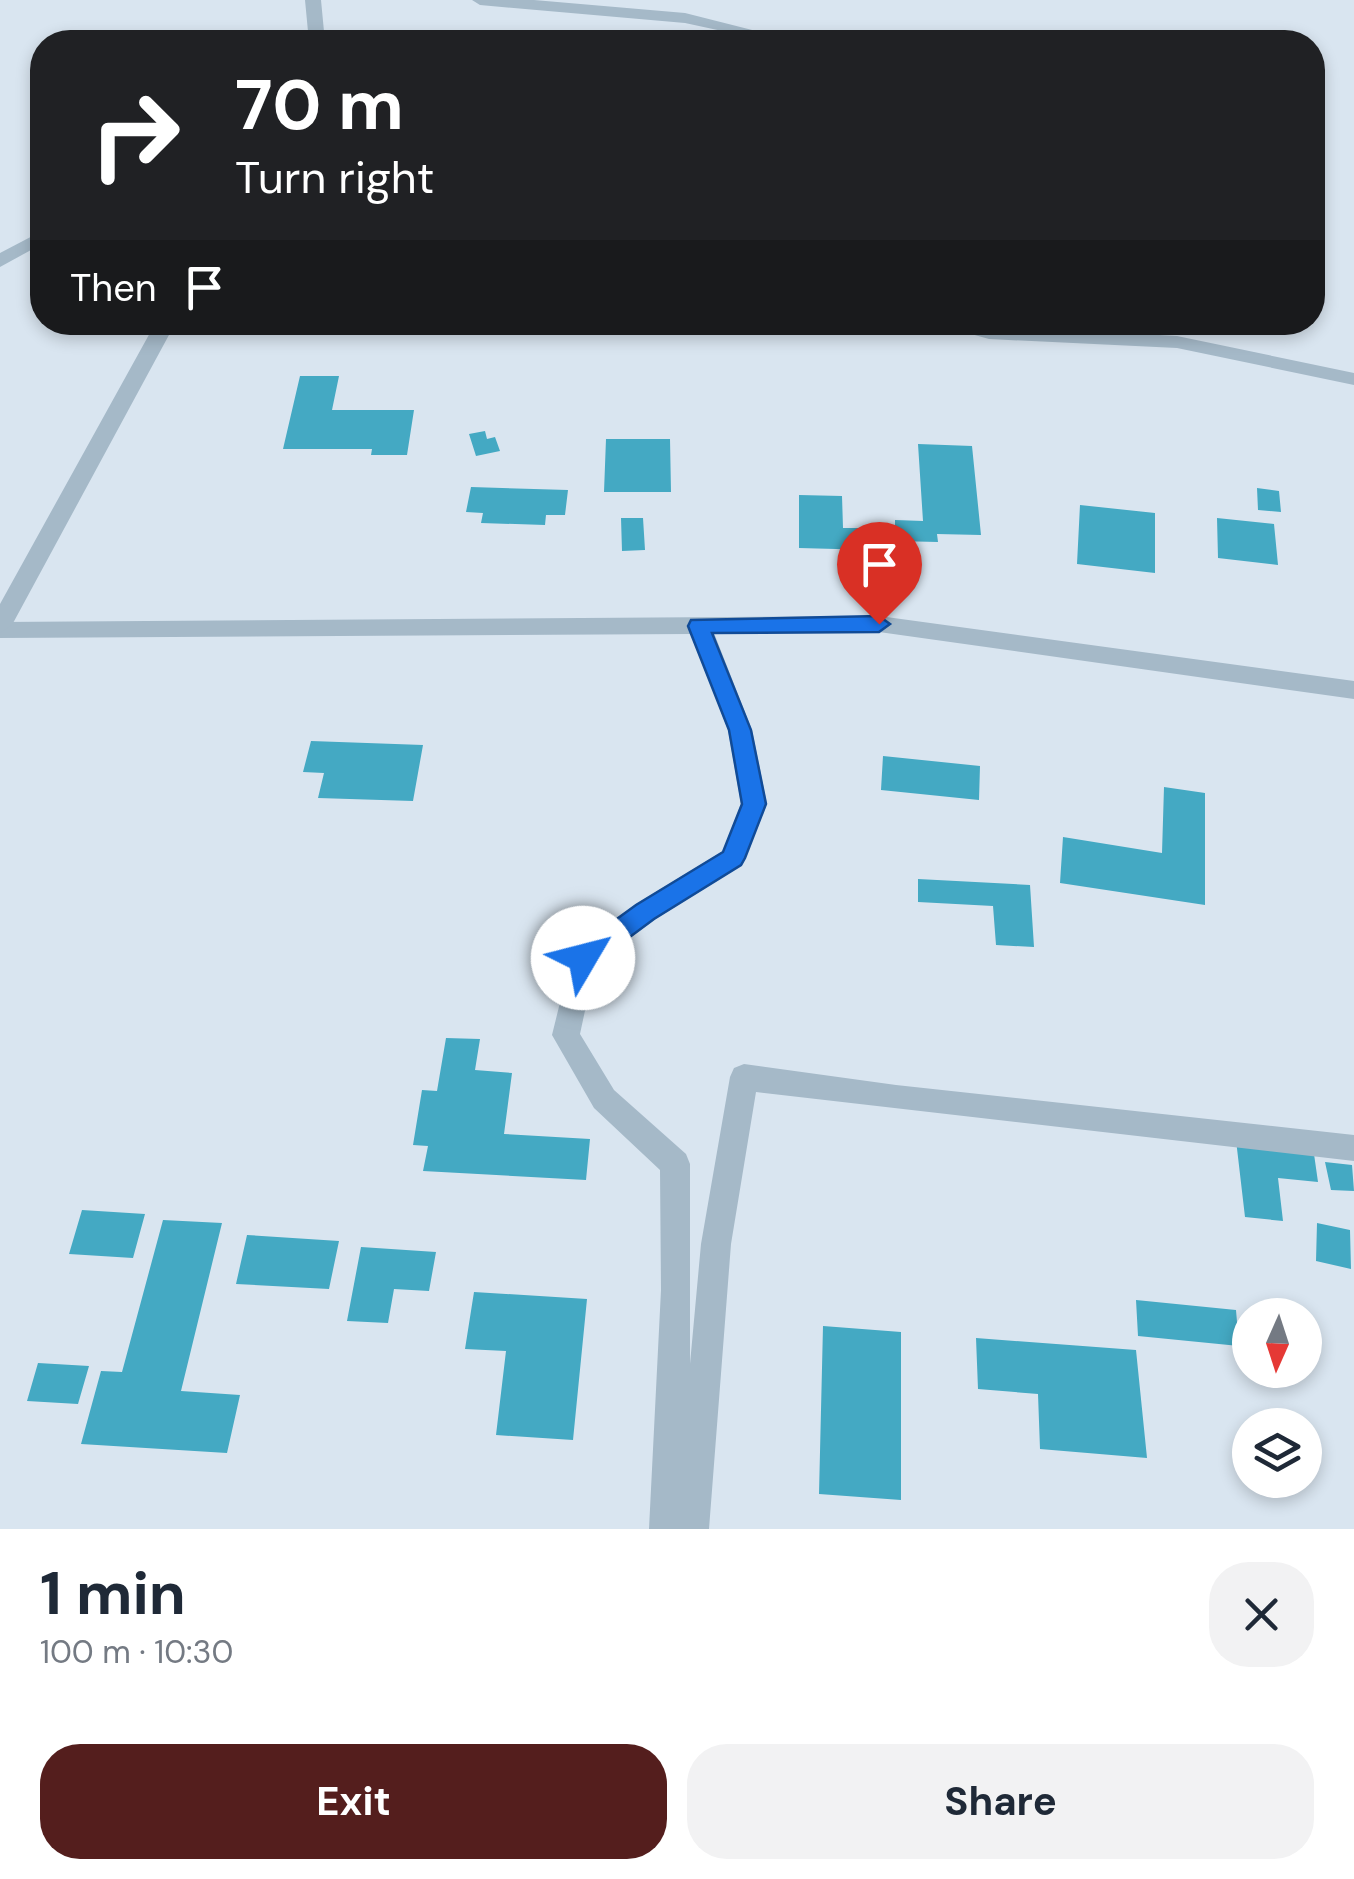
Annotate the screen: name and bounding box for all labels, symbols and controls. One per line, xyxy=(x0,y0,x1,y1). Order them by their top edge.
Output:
text: 70 m xyxy=(235,60,404,151)
icon: right xyxy=(70,70,200,200)
text: Turn right xyxy=(235,148,434,207)
icon: arrive xyxy=(177,260,232,315)
text: Then xyxy=(70,263,157,313)
pin xyxy=(837,522,922,625)
icon: arrive xyxy=(852,537,907,592)
position arrow xyxy=(531,906,635,1010)
north arrow xyxy=(1232,1298,1322,1388)
map controls xyxy=(1232,1298,1322,1498)
button: layers xyxy=(1232,1408,1322,1498)
text: 1 min xyxy=(40,1554,186,1633)
button: close xyxy=(1209,1562,1314,1667)
text: 100 m · 10:30 xyxy=(40,1631,233,1673)
button: Exit xyxy=(40,1744,667,1859)
button: Share xyxy=(687,1744,1314,1859)

